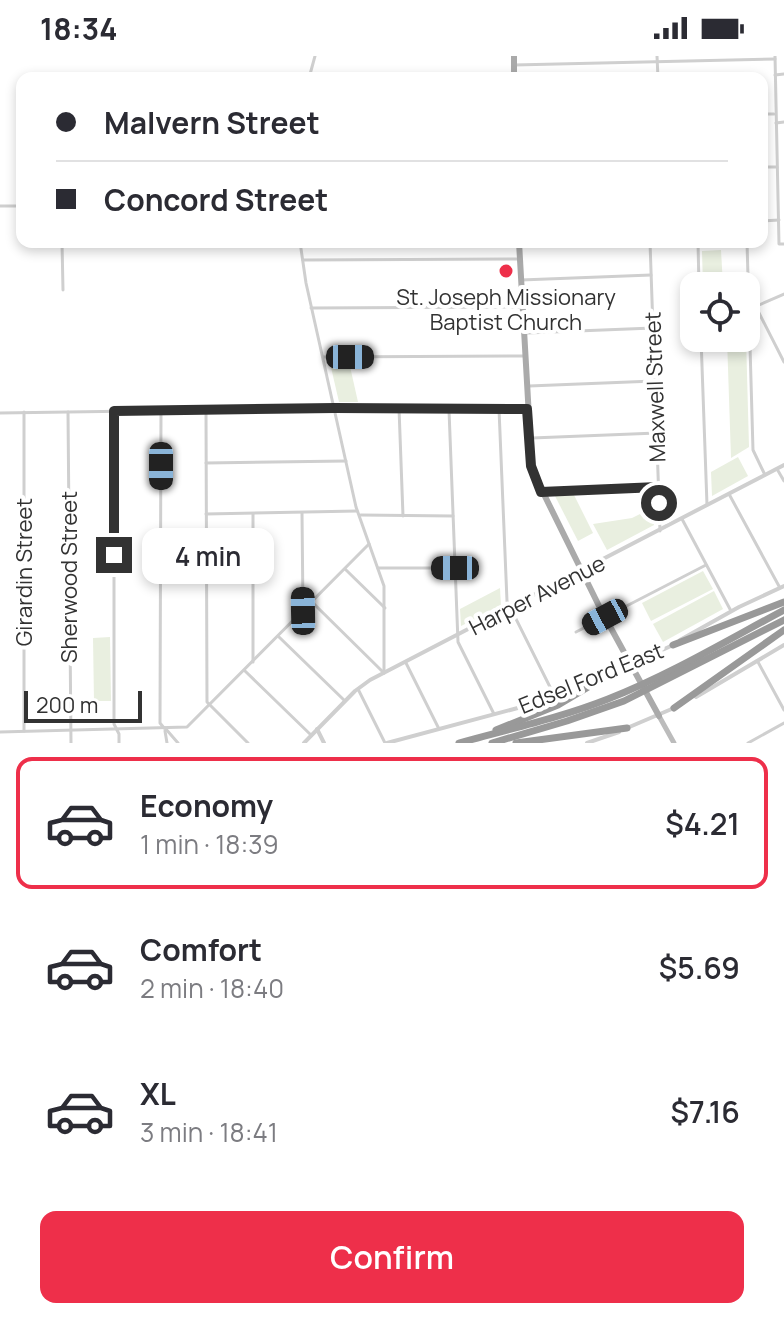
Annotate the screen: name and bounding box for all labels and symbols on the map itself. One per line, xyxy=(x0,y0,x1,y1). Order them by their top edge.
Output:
marker: St. Joseph Missionary Baptist Church xyxy=(497,262,515,280)
place label: St. Joseph Missionary Baptist Church xyxy=(396,282,616,337)
street label: Maxwell Street xyxy=(637,311,673,463)
car xyxy=(326,345,374,369)
car xyxy=(149,442,173,490)
route start xyxy=(641,485,677,521)
street label: Sherwood Street xyxy=(54,491,84,663)
street label: Girardin Street xyxy=(9,498,39,646)
callout: 4 min xyxy=(142,527,274,583)
route end xyxy=(96,537,132,573)
street label: Harper Avenue xyxy=(464,548,610,642)
car xyxy=(431,556,479,580)
car xyxy=(291,587,315,635)
car xyxy=(578,595,632,639)
street label: Edsel Ford East xyxy=(514,635,668,721)
scale bar xyxy=(24,687,142,723)

